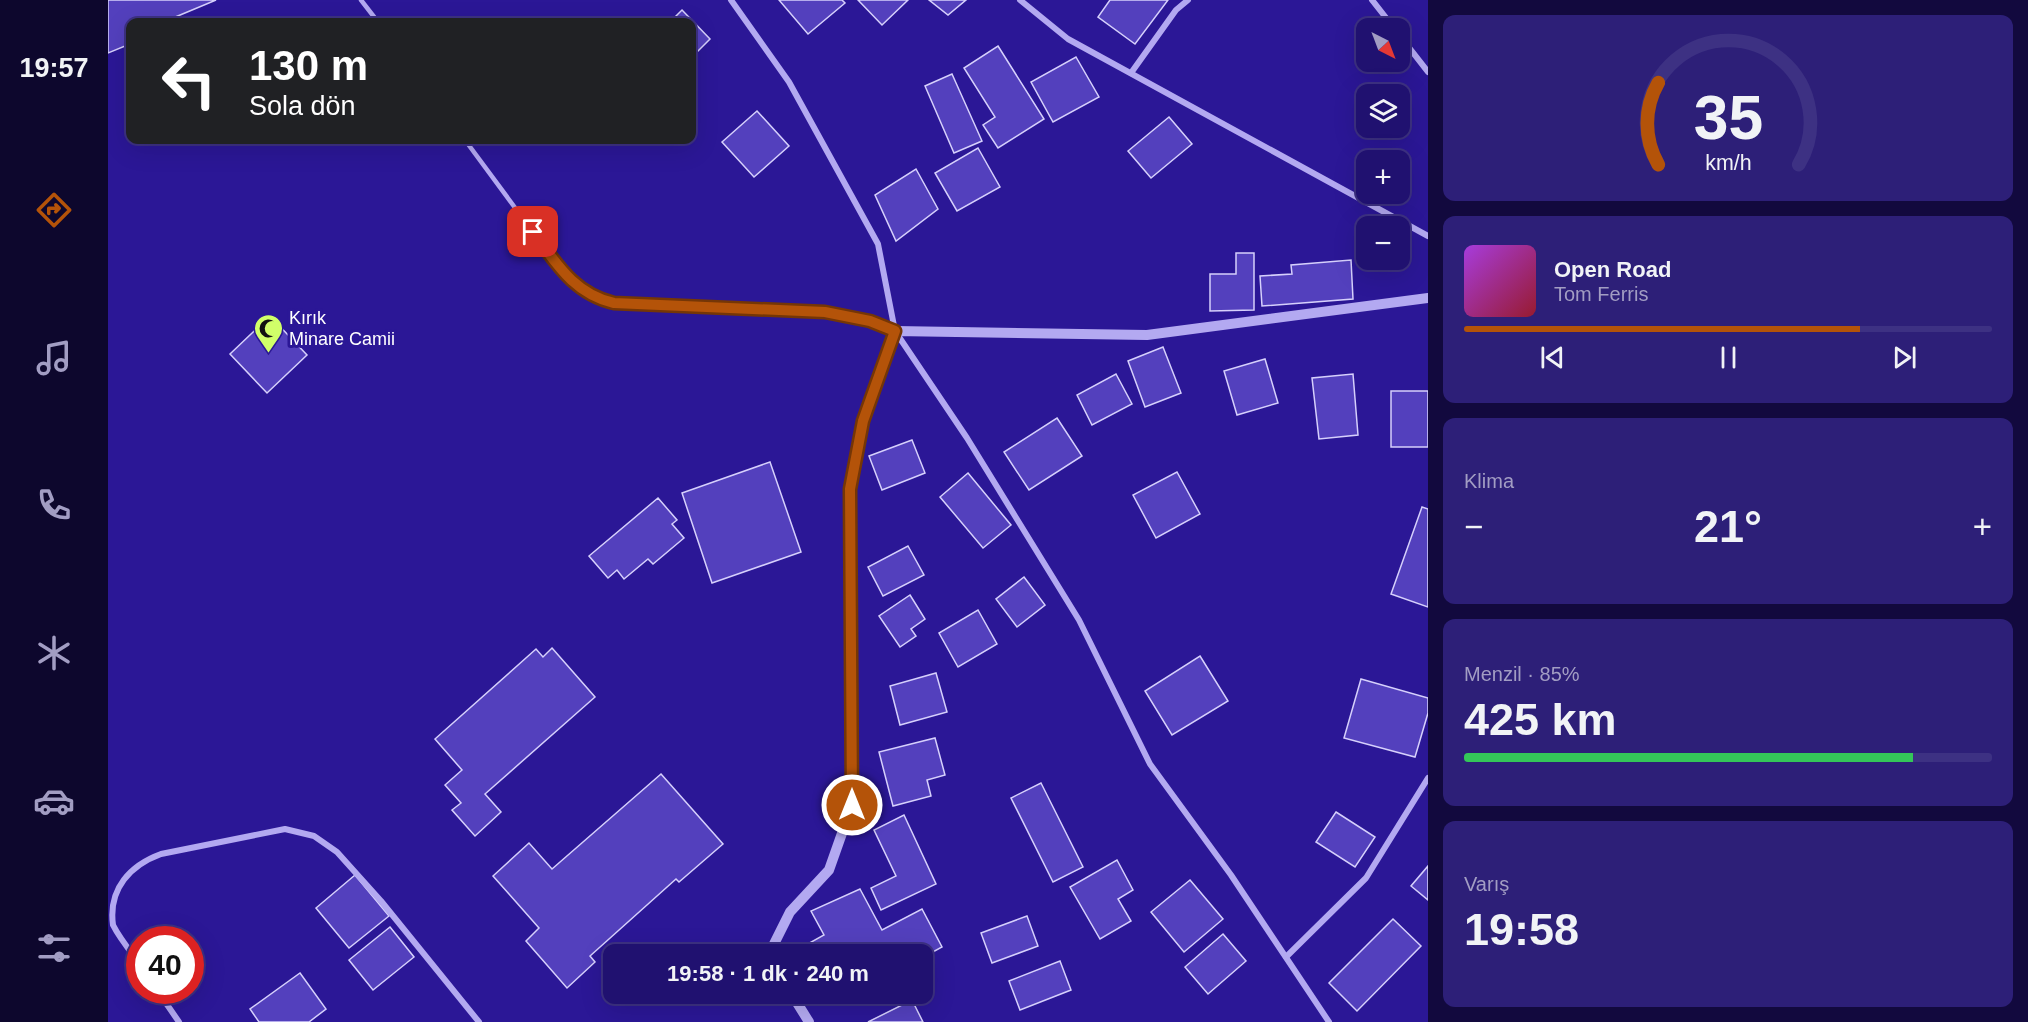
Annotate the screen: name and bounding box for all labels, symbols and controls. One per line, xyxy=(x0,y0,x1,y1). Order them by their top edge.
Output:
north arrow xyxy=(1356,18,1410,72)
map controls xyxy=(1356,18,1410,270)
icon: left xyxy=(150,42,228,120)
text: 130 m xyxy=(249,42,368,89)
text: 19:57 xyxy=(19,53,89,83)
text: 35 xyxy=(1693,83,1763,152)
button: layers xyxy=(1356,84,1410,138)
text: Sola dön xyxy=(249,91,356,121)
button: + xyxy=(1356,150,1410,204)
text: km/h xyxy=(1705,152,1751,176)
icon: directions xyxy=(33,189,75,231)
pin xyxy=(507,206,558,257)
icon: arrive xyxy=(516,215,549,248)
button: − xyxy=(1356,216,1410,270)
text: Open Road xyxy=(1554,257,1671,282)
text: Tom Ferris xyxy=(1554,283,1648,305)
place label: Kırık Minare Camii xyxy=(289,308,395,349)
mosque icon: Kırık Minare Camii xyxy=(252,312,284,354)
icon: music xyxy=(33,337,75,379)
icon: previous xyxy=(1536,341,1569,374)
icon: pause xyxy=(1712,341,1745,374)
icon: next xyxy=(1888,341,1921,374)
text: Klima xyxy=(1464,470,1514,492)
icon: phone xyxy=(33,484,75,526)
text: 21° xyxy=(1694,501,1762,552)
text: − xyxy=(1464,508,1483,545)
text: + xyxy=(1973,508,1992,545)
icon: climate xyxy=(33,632,75,674)
text: Menzil · 85% xyxy=(1464,663,1580,685)
text: 425 km xyxy=(1464,694,1617,745)
position arrow xyxy=(820,773,884,837)
icon: car xyxy=(33,780,75,822)
text: Varış xyxy=(1464,873,1509,895)
text: 19:58 xyxy=(1464,904,1579,955)
speed limit sign: 40 xyxy=(126,926,204,1004)
icon: filters xyxy=(33,927,75,969)
text: 19:58 · 1 dk · 240 m xyxy=(667,961,869,986)

